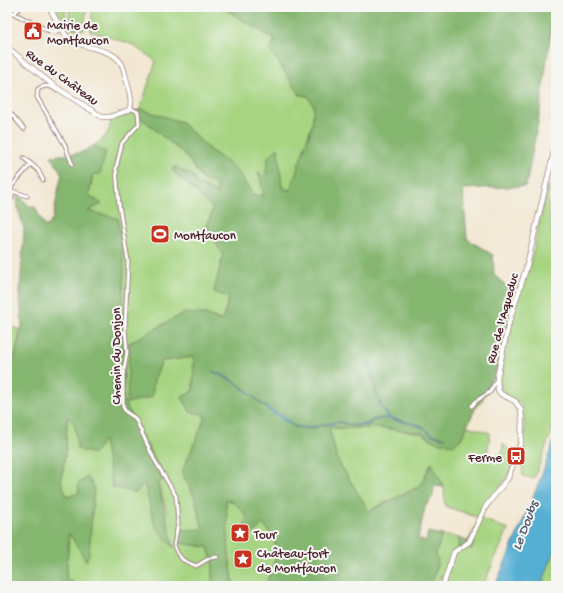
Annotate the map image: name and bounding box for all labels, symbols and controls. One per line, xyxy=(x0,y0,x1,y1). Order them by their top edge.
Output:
place label: Mairie de Montfaucon xyxy=(47,19,110,49)
public building icon: Mairie de Montfaucon xyxy=(22,20,44,42)
street label: Rue du Château xyxy=(22,46,101,109)
sports icon: Montfaucon xyxy=(149,223,171,245)
place label: Montfaucon xyxy=(174,229,237,244)
street label: Rue de l'Aqueduc xyxy=(484,271,523,365)
street label: Chemin du Donjon xyxy=(110,307,125,404)
bus stop icon: Ferme xyxy=(505,445,527,467)
place label: Ferme xyxy=(467,451,502,466)
water label: Le Doubs xyxy=(509,497,544,553)
place icon: Tour xyxy=(229,522,251,544)
place label: Tour xyxy=(253,528,278,543)
place label: Château-fort de Montfaucon xyxy=(257,546,337,577)
place icon: Château-fort de Montfaucon xyxy=(232,548,254,570)

